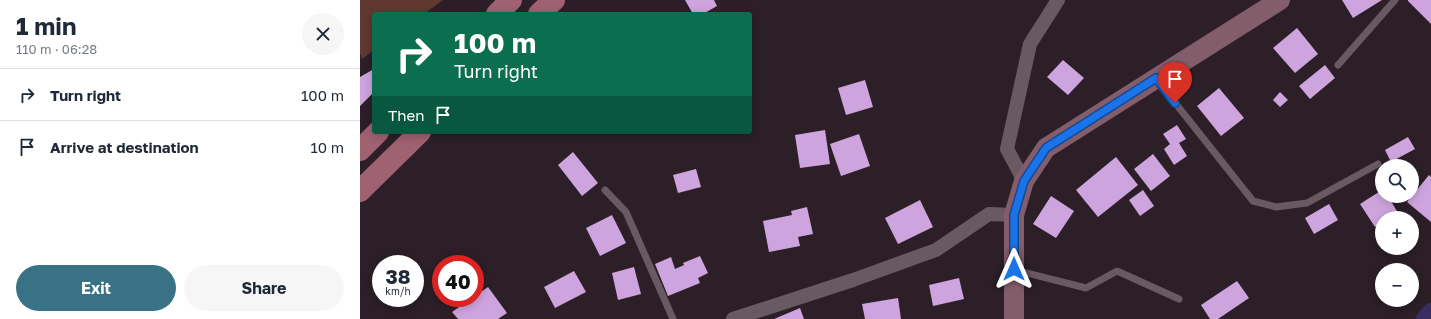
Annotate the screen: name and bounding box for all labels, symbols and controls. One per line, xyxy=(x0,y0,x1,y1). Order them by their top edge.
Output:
text: 1 min xyxy=(16,11,76,40)
button: close xyxy=(302,13,344,55)
text: 100 m xyxy=(454,26,536,59)
icon: right xyxy=(388,28,440,80)
text: 110 m · 06:28 xyxy=(16,41,97,57)
text: Turn right xyxy=(454,60,538,82)
pin xyxy=(1158,62,1192,103)
icon: arrive xyxy=(1164,68,1186,90)
icon: right xyxy=(16,84,38,106)
text: Turn right xyxy=(50,86,121,104)
text: 100 m xyxy=(301,86,344,104)
icon: arrive xyxy=(432,104,454,126)
text: Then xyxy=(388,106,424,124)
icon: arrive xyxy=(16,136,38,158)
text: Arrive at destination xyxy=(50,138,199,156)
text: 10 m xyxy=(310,138,344,156)
map controls xyxy=(1375,159,1419,307)
button: search xyxy=(1375,159,1419,203)
button: + xyxy=(1375,211,1419,255)
position arrow xyxy=(993,248,1035,290)
speed limit sign: 40 xyxy=(432,255,484,307)
button: − xyxy=(1375,263,1419,307)
text: 38 xyxy=(385,264,410,288)
button: Exit xyxy=(16,265,176,311)
button: Share xyxy=(184,265,344,311)
text: km/h xyxy=(385,285,411,297)

